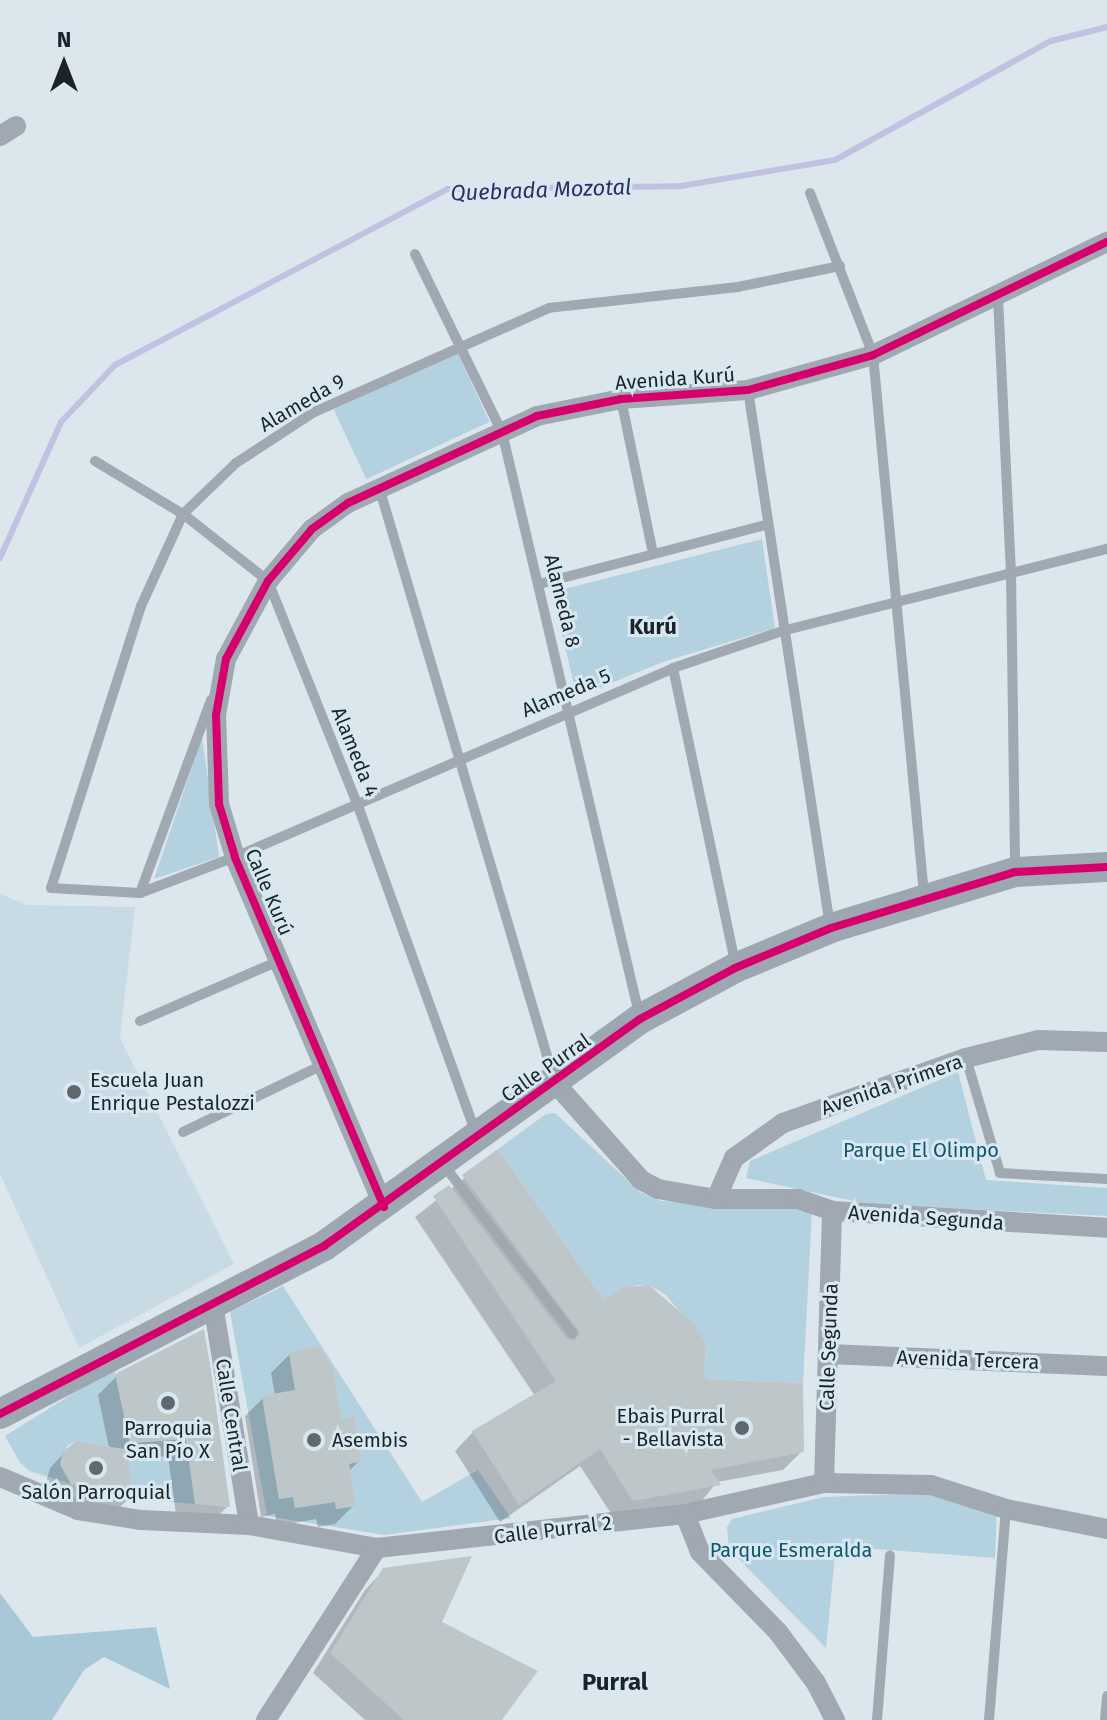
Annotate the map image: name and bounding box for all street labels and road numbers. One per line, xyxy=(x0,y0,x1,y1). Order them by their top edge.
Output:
street label: Avenida Kurú xyxy=(614,363,736,395)
street label: Alameda 9 xyxy=(255,369,349,437)
street label: Alameda 8 xyxy=(539,552,585,650)
street label: Alameda 5 xyxy=(518,664,614,722)
street label: Alameda 4 xyxy=(326,704,384,800)
street label: Calle Kurú xyxy=(240,845,298,939)
street label: Calle Purral xyxy=(497,1028,595,1108)
street label: Avenida Primera xyxy=(818,1050,966,1120)
street label: Avenida Segunda xyxy=(847,1201,1005,1235)
street label: Calle Segunda xyxy=(815,1283,843,1411)
street label: Avenida Tercera xyxy=(896,1346,1040,1374)
street label: Calle Central xyxy=(210,1357,252,1473)
street label: Calle Purral 2 xyxy=(493,1511,613,1549)

